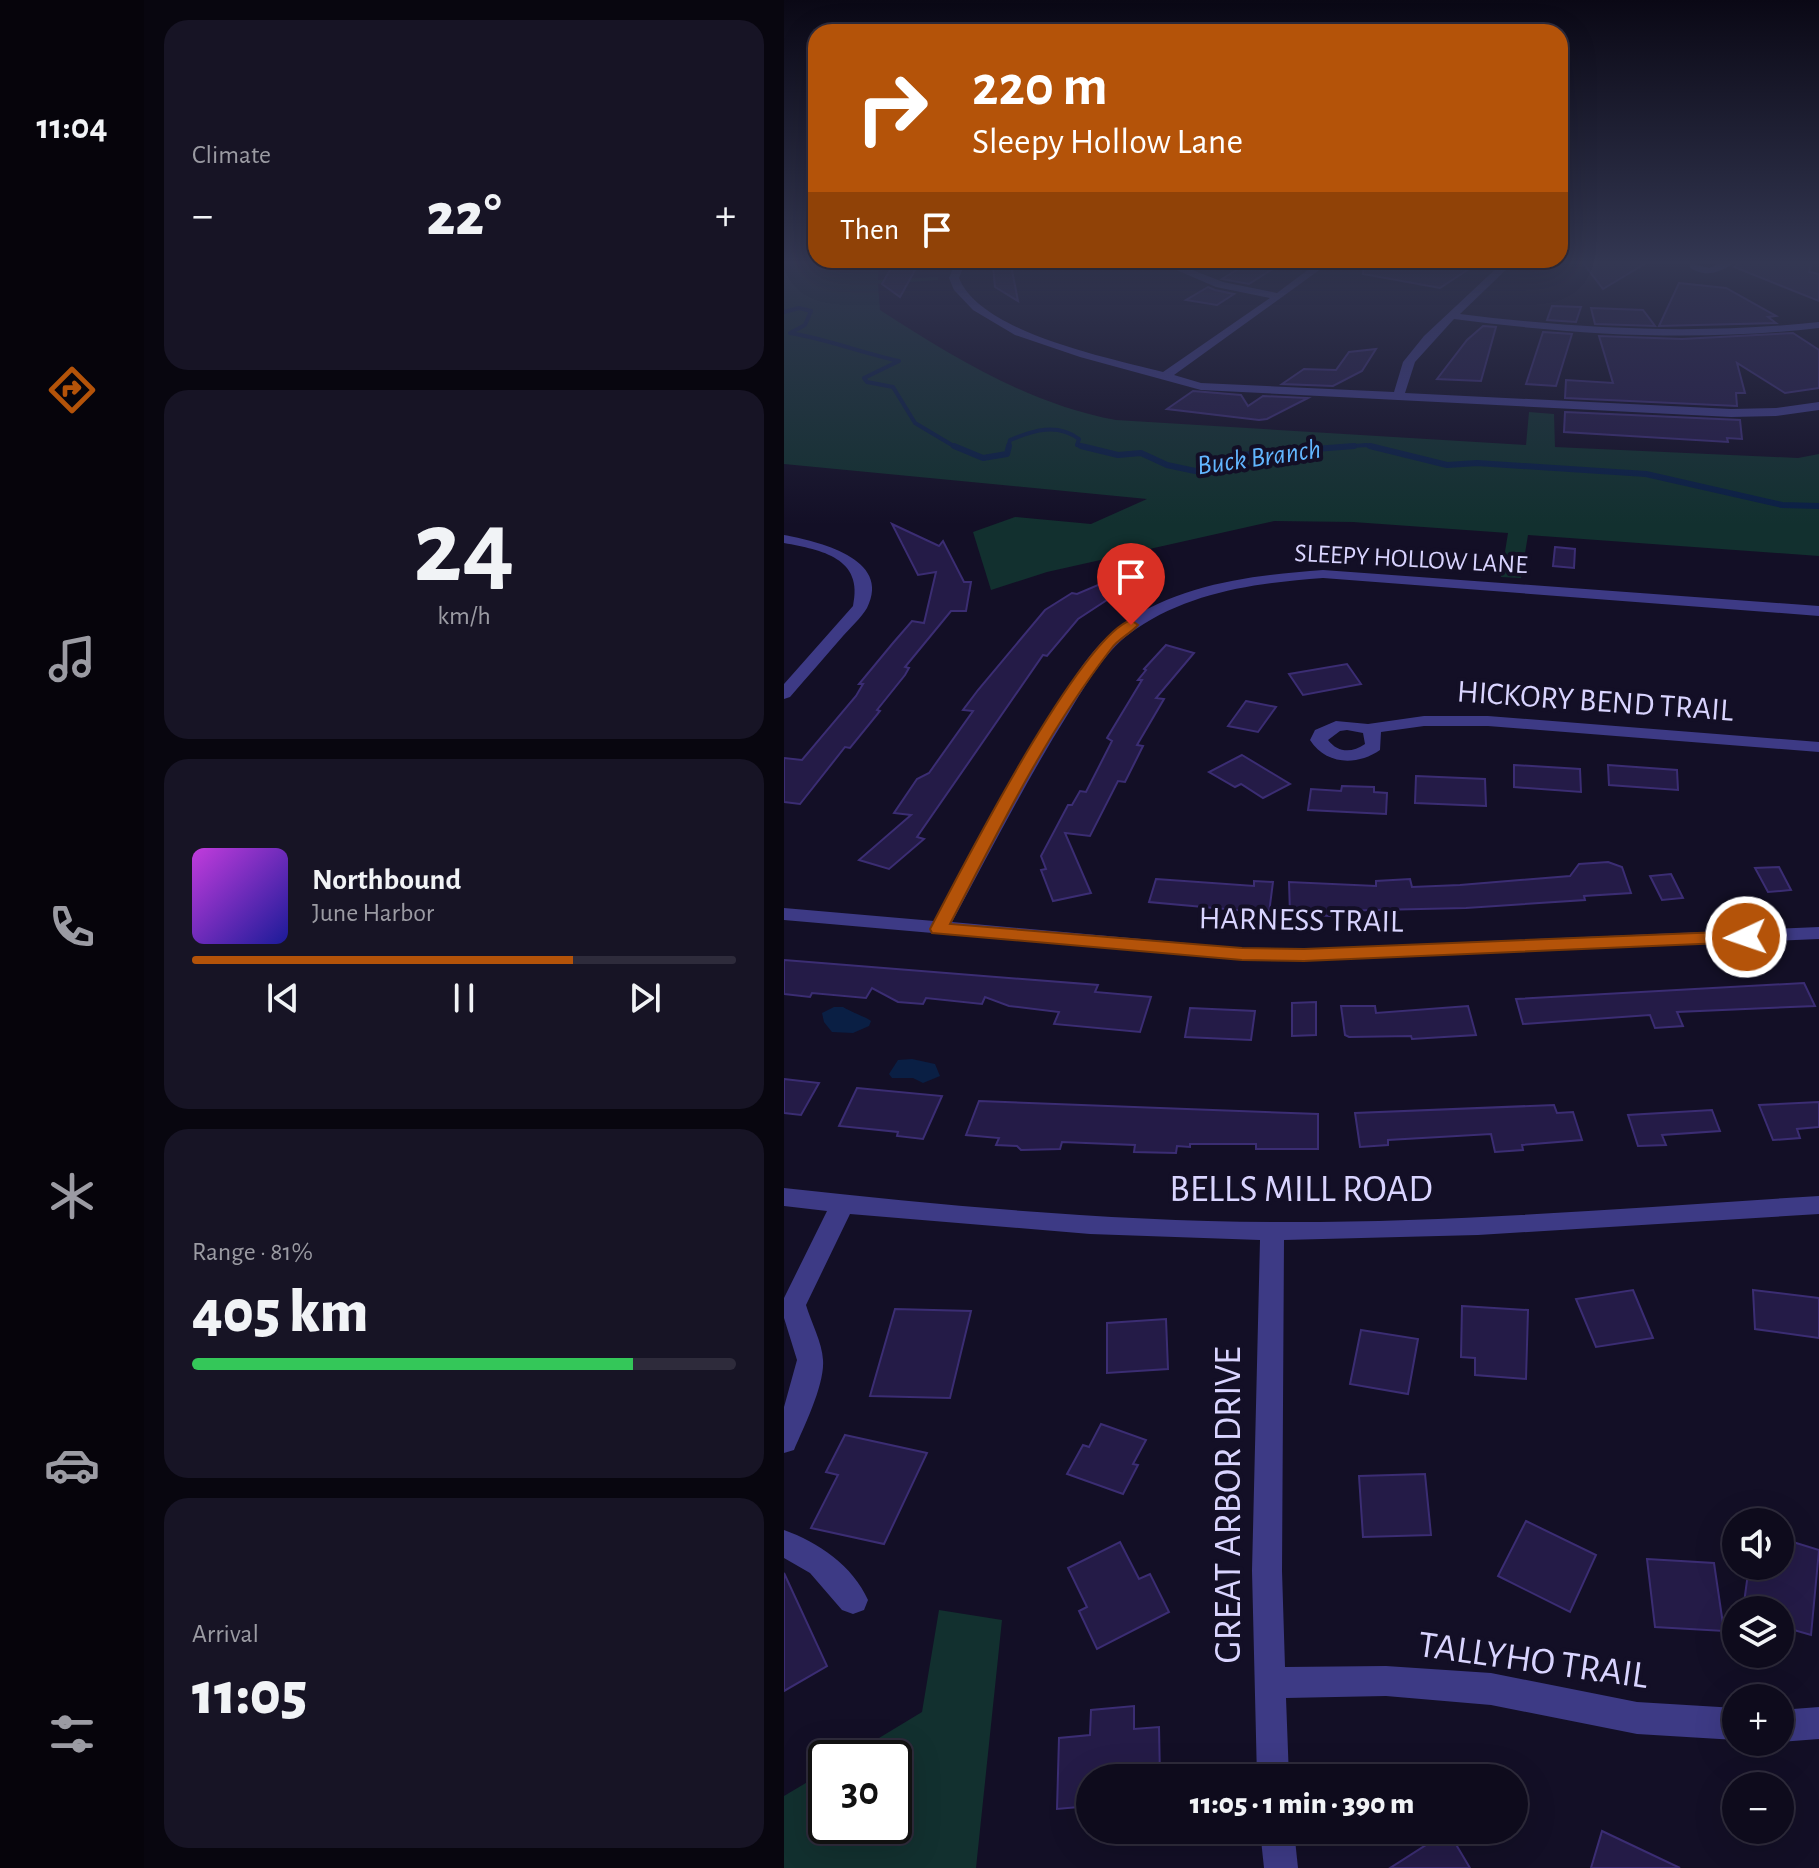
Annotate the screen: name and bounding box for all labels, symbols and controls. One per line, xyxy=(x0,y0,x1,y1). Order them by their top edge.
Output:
icon: right xyxy=(840,56,944,160)
text: 220 m xyxy=(972,59,1108,115)
text: 11:04 xyxy=(36,109,108,145)
text: Sleepy Hollow Lane xyxy=(972,124,1243,160)
text: Climate xyxy=(192,142,271,168)
text: 22° xyxy=(427,186,502,246)
text: − xyxy=(192,194,213,238)
text: + xyxy=(715,194,736,238)
icon: arrive xyxy=(915,208,959,252)
text: Then xyxy=(840,215,899,245)
icon: directions xyxy=(44,362,100,418)
water label: Buck Branch xyxy=(1195,435,1323,481)
text: 24 xyxy=(413,497,515,601)
street label: SLEEPY HOLLOW LANE xyxy=(1294,540,1528,578)
pin xyxy=(1097,543,1165,625)
icon: arrive xyxy=(1109,555,1153,599)
text: km/h xyxy=(437,603,491,629)
icon: music xyxy=(44,631,100,687)
street label: HICKORY BEND TRAIL xyxy=(1456,675,1735,727)
text: Northbound xyxy=(312,865,461,895)
position arrow xyxy=(1704,895,1788,979)
icon: phone xyxy=(44,899,100,955)
text: June Harbor xyxy=(312,900,434,926)
street label: HARNESS TRAIL xyxy=(1198,902,1404,938)
icon: previous xyxy=(261,976,305,1020)
icon: pause xyxy=(442,976,486,1020)
icon: next xyxy=(623,976,667,1020)
icon: climate xyxy=(44,1168,100,1224)
street label: BELLS MILL ROAD xyxy=(1169,1171,1433,1209)
text: Range · 81% xyxy=(192,1239,313,1265)
text: 405 km xyxy=(192,1283,368,1343)
street label: GREAT ARBOR DRIVE xyxy=(1210,1347,1248,1663)
icon: car xyxy=(44,1437,100,1493)
map controls xyxy=(1722,1508,1794,1844)
button: sound xyxy=(1722,1508,1794,1580)
button: layers xyxy=(1722,1596,1794,1668)
text: Arrival xyxy=(192,1621,259,1647)
street label: TALLYHO TRAIL xyxy=(1416,1626,1651,1696)
text: 11:05 xyxy=(192,1665,307,1725)
button: + xyxy=(1722,1684,1794,1756)
icon: filters xyxy=(44,1706,100,1762)
speed limit sign: 30 xyxy=(808,1740,912,1844)
button: − xyxy=(1722,1772,1794,1844)
text: 11:05 · 1 min · 390 m xyxy=(1190,1789,1414,1819)

